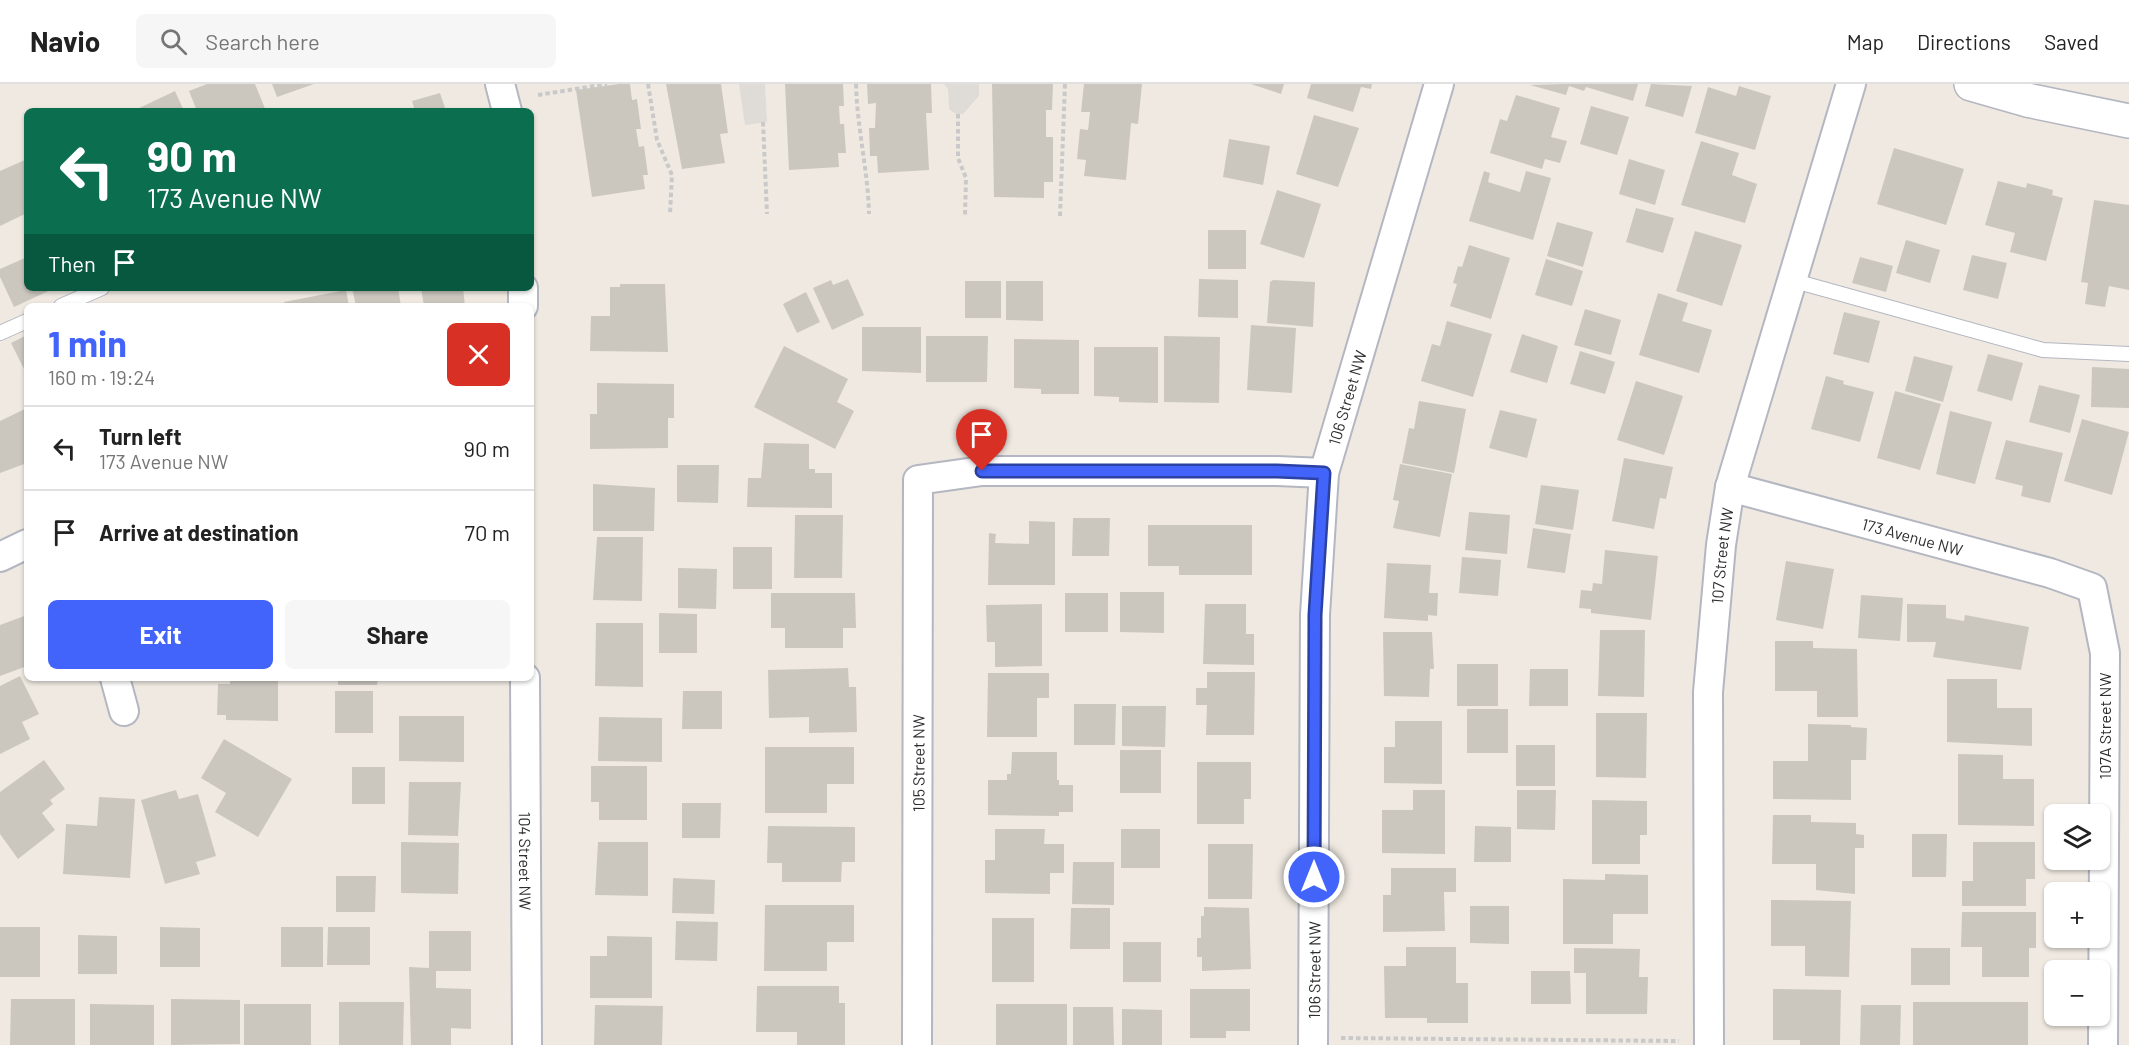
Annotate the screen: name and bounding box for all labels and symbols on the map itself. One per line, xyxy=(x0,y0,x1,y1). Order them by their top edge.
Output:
street label: 106 Street NW xyxy=(1323,348,1369,447)
pin xyxy=(956,409,1007,471)
street label: 107 Street NW xyxy=(1706,506,1736,605)
street label: 173 Avenue NW xyxy=(1860,513,1965,559)
street label: 107A Street NW xyxy=(2095,673,2114,779)
street label: 105 Street NW xyxy=(908,714,927,812)
street label: 104 Street NW xyxy=(516,812,536,910)
position arrow xyxy=(1282,845,1346,909)
street label: 106 Street NW xyxy=(1304,921,1323,1019)

